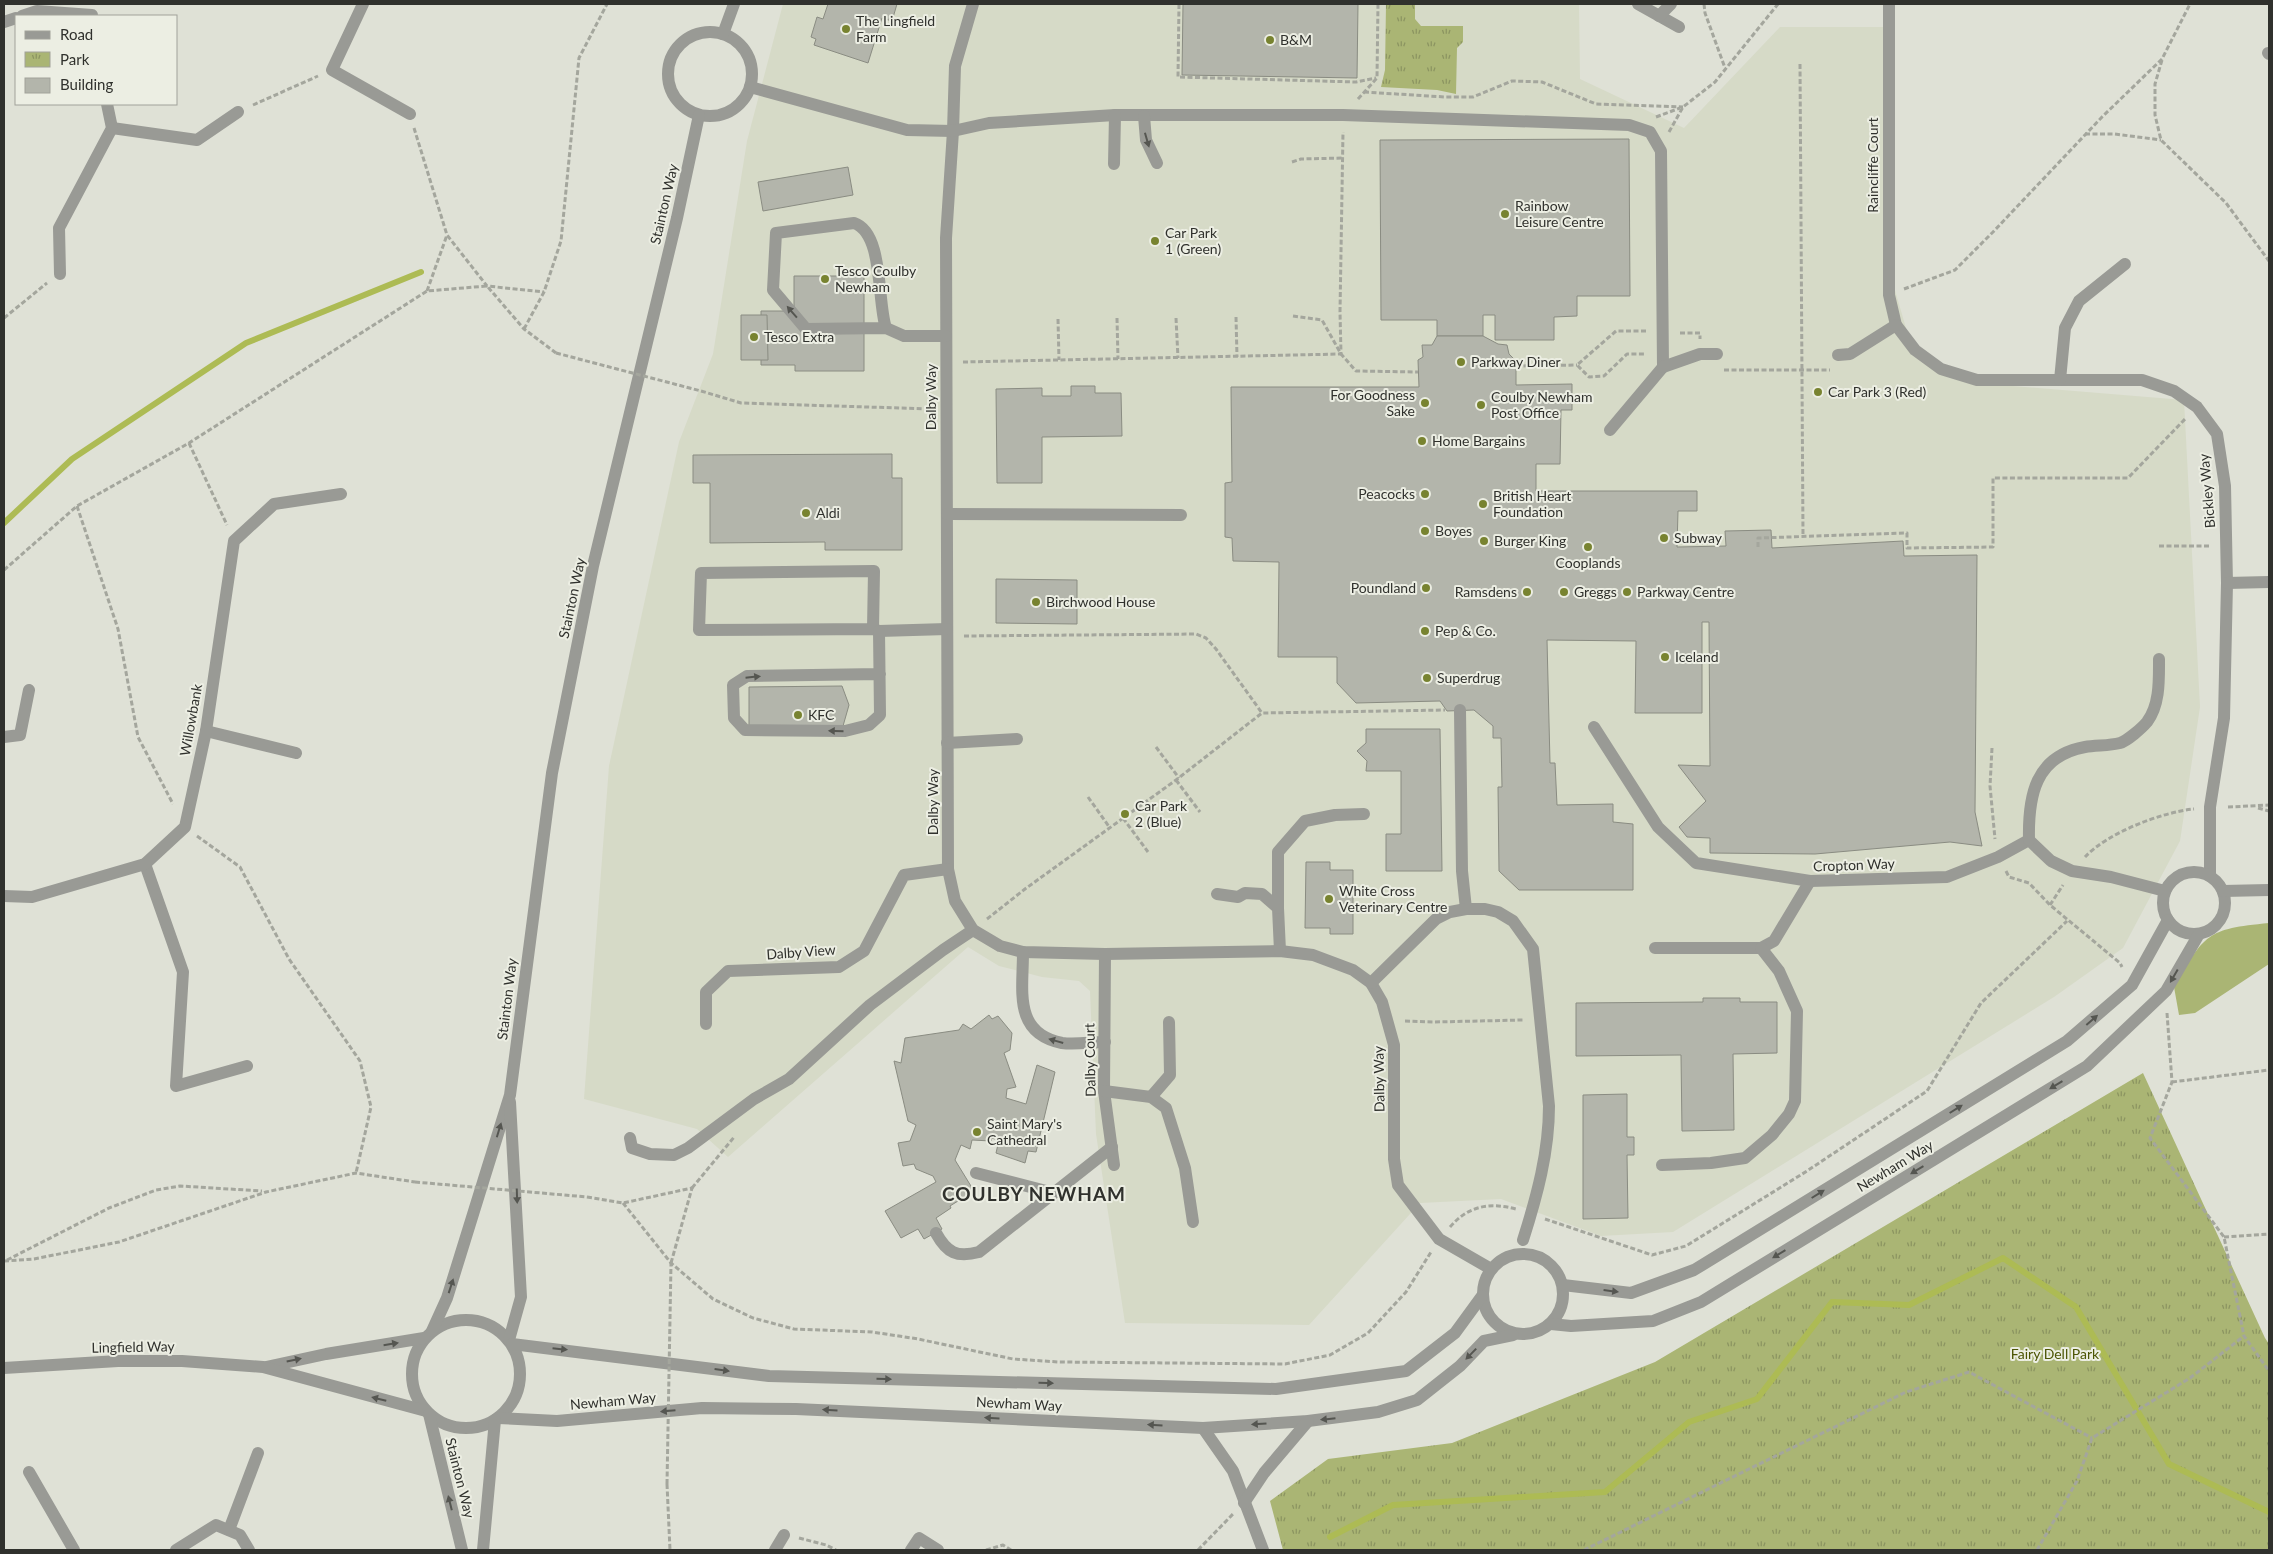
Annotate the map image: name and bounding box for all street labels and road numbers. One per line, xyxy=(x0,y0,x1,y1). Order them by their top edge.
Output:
street label: Raincliffe Court xyxy=(1864,117,1881,213)
street label: Stainton Way xyxy=(646,161,681,246)
street label: Dalby Way xyxy=(922,363,939,430)
street label: Bickley Way xyxy=(2195,452,2218,529)
street label: Stainton Way xyxy=(555,555,589,640)
street label: Willowbank xyxy=(176,682,205,757)
street label: Dalby Way xyxy=(924,768,941,835)
street label: Cropton Way xyxy=(1813,855,1896,874)
street label: Dalby View xyxy=(766,941,836,962)
street label: Stainton Way xyxy=(493,956,520,1041)
street label: Dalby Court xyxy=(1080,1023,1099,1097)
street label: Dalby Way xyxy=(1369,1045,1388,1112)
street label: Newham Way xyxy=(1853,1136,1937,1195)
street label: Lingfield Way xyxy=(91,1337,176,1356)
street label: Newham Way xyxy=(569,1388,657,1413)
street label: Newham Way xyxy=(976,1393,1063,1414)
street label: Stainton Way xyxy=(442,1436,479,1521)

